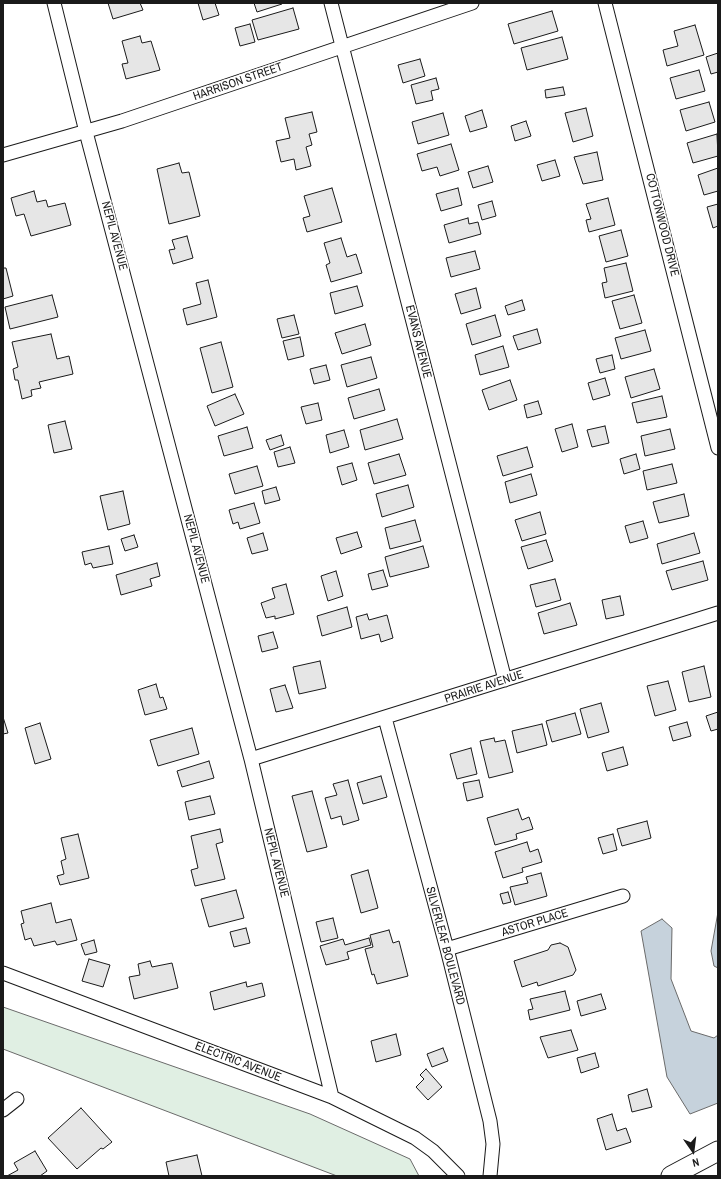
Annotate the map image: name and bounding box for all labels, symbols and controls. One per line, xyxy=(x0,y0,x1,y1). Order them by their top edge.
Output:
street label: HARRISON STREET xyxy=(191,60,285,104)
street label: COTTONWOOD DRIVE xyxy=(642,172,682,278)
street label: NEPIL AVENUE xyxy=(98,200,130,272)
street label: EVANS AVENUE xyxy=(402,304,434,380)
street label: NEPIL AVENUE xyxy=(180,513,212,585)
street label: PRAIRIE AVENUE xyxy=(443,668,525,706)
street label: NEPIL AVENUE xyxy=(260,827,292,899)
street label: SILVERLEAF BOULEVARD xyxy=(422,885,468,1007)
street label: ASTOR PLACE xyxy=(500,906,570,940)
street label: ELECTRIC AVENUE xyxy=(193,1039,283,1085)
north arrow xyxy=(673,1131,713,1171)
text: N xyxy=(691,1155,701,1170)

